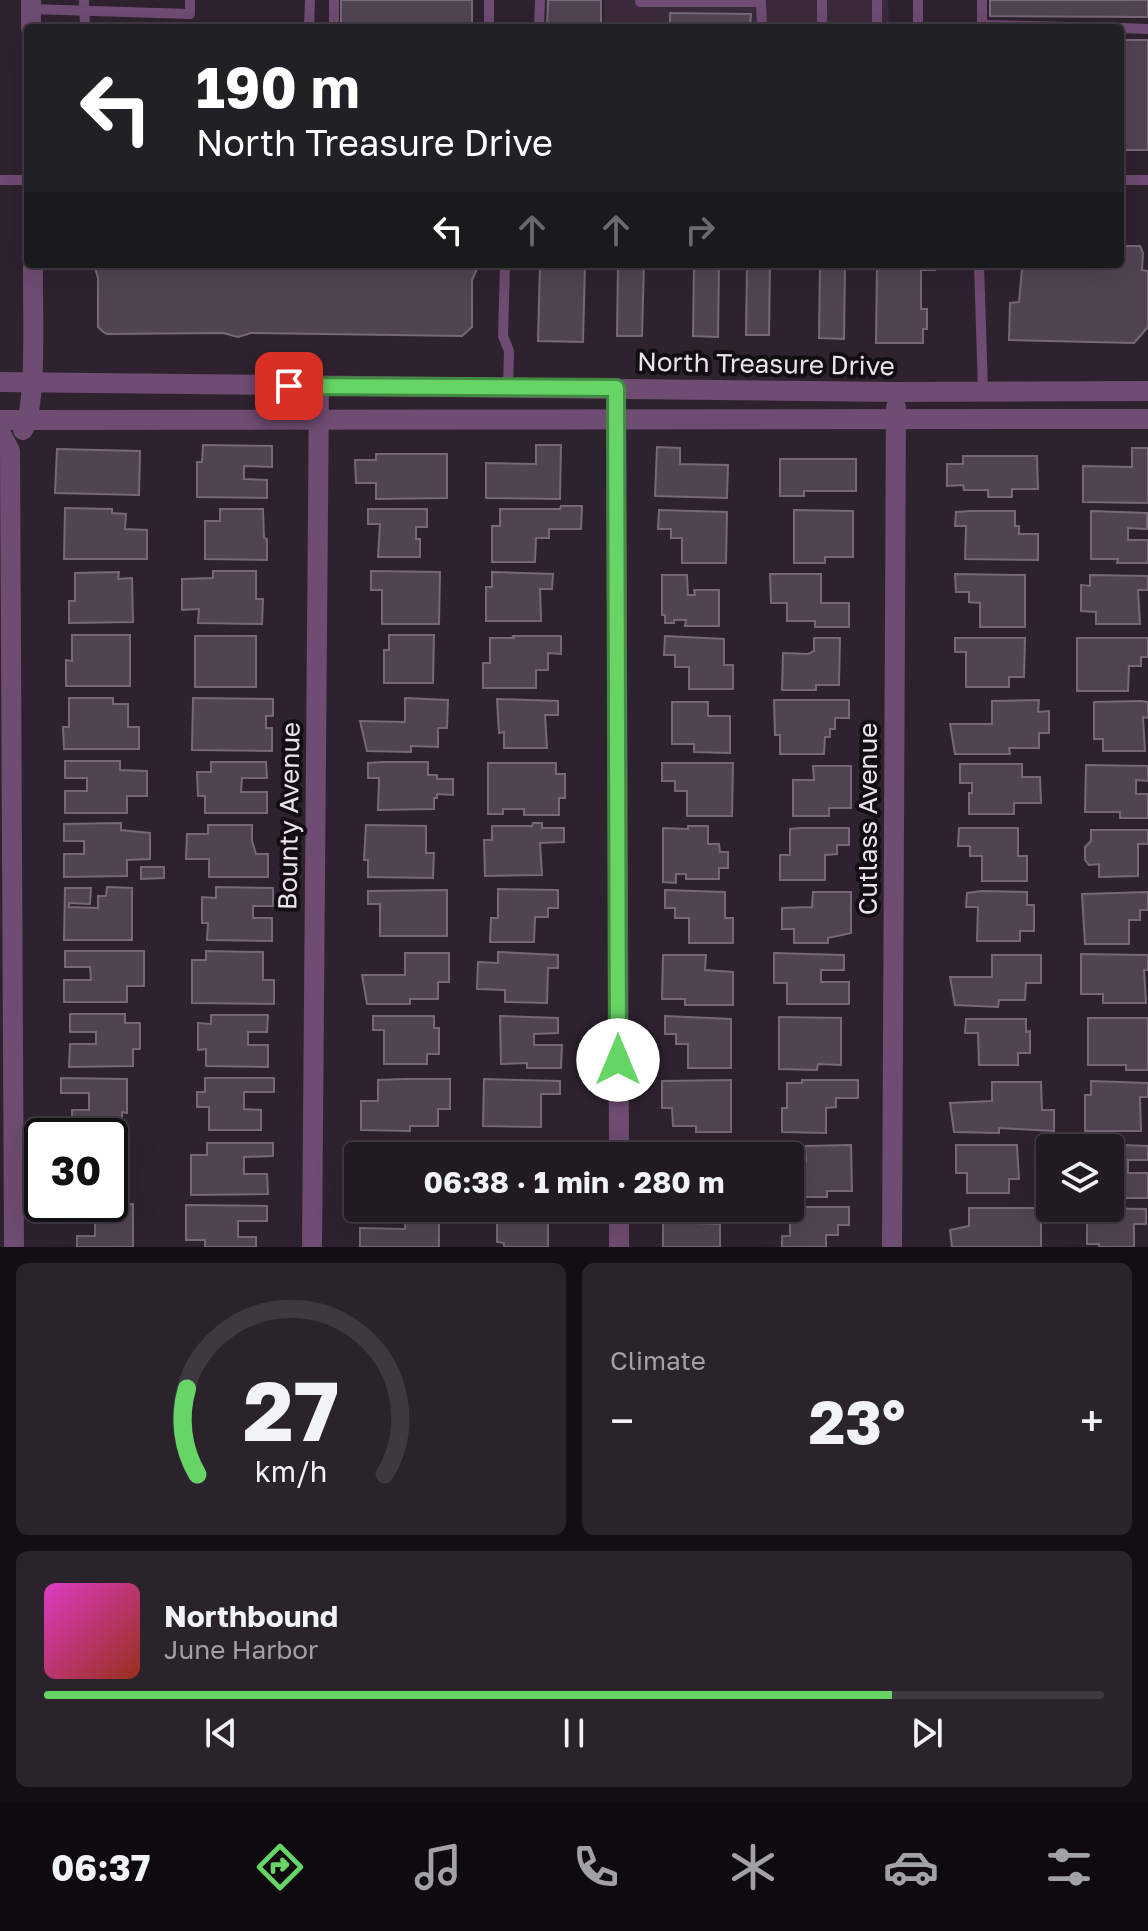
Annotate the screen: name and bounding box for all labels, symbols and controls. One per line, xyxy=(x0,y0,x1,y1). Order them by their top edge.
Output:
text: 190 m xyxy=(196,53,360,120)
icon: left xyxy=(64,56,168,160)
text: North Treasure Drive xyxy=(196,121,553,164)
icon: left xyxy=(426,208,470,252)
icon: ahead xyxy=(510,208,554,252)
icon: ahead xyxy=(594,208,638,252)
icon: right xyxy=(678,208,722,252)
street label: North Treasure Drive xyxy=(637,346,895,381)
pin xyxy=(255,352,323,420)
icon: arrive xyxy=(267,364,311,408)
street label: Bounty Avenue xyxy=(271,722,306,910)
street label: Cutlass Avenue xyxy=(852,723,883,915)
position arrow xyxy=(576,1018,660,1102)
speed limit sign: 30 xyxy=(24,1118,128,1222)
map controls xyxy=(1036,1134,1124,1222)
button: layers xyxy=(1036,1134,1124,1222)
text: 06:38 · 1 min · 280 m xyxy=(423,1164,725,1200)
text: Climate xyxy=(610,1345,706,1376)
text: 27 xyxy=(243,1359,339,1459)
text: 23° xyxy=(809,1385,905,1457)
text: − xyxy=(610,1394,634,1447)
text: + xyxy=(1080,1394,1104,1447)
text: km/h xyxy=(255,1454,327,1488)
text: Northbound xyxy=(164,1598,338,1634)
text: June Harbor xyxy=(164,1634,318,1665)
icon: previous xyxy=(199,1711,243,1755)
icon: pause xyxy=(552,1711,596,1755)
icon: next xyxy=(905,1711,949,1755)
icon: directions xyxy=(252,1839,308,1895)
icon: music xyxy=(410,1839,466,1895)
icon: phone xyxy=(568,1839,624,1895)
icon: climate xyxy=(725,1839,781,1895)
icon: car xyxy=(883,1839,939,1895)
icon: filters xyxy=(1041,1839,1097,1895)
text: 06:37 xyxy=(51,1846,150,1889)

